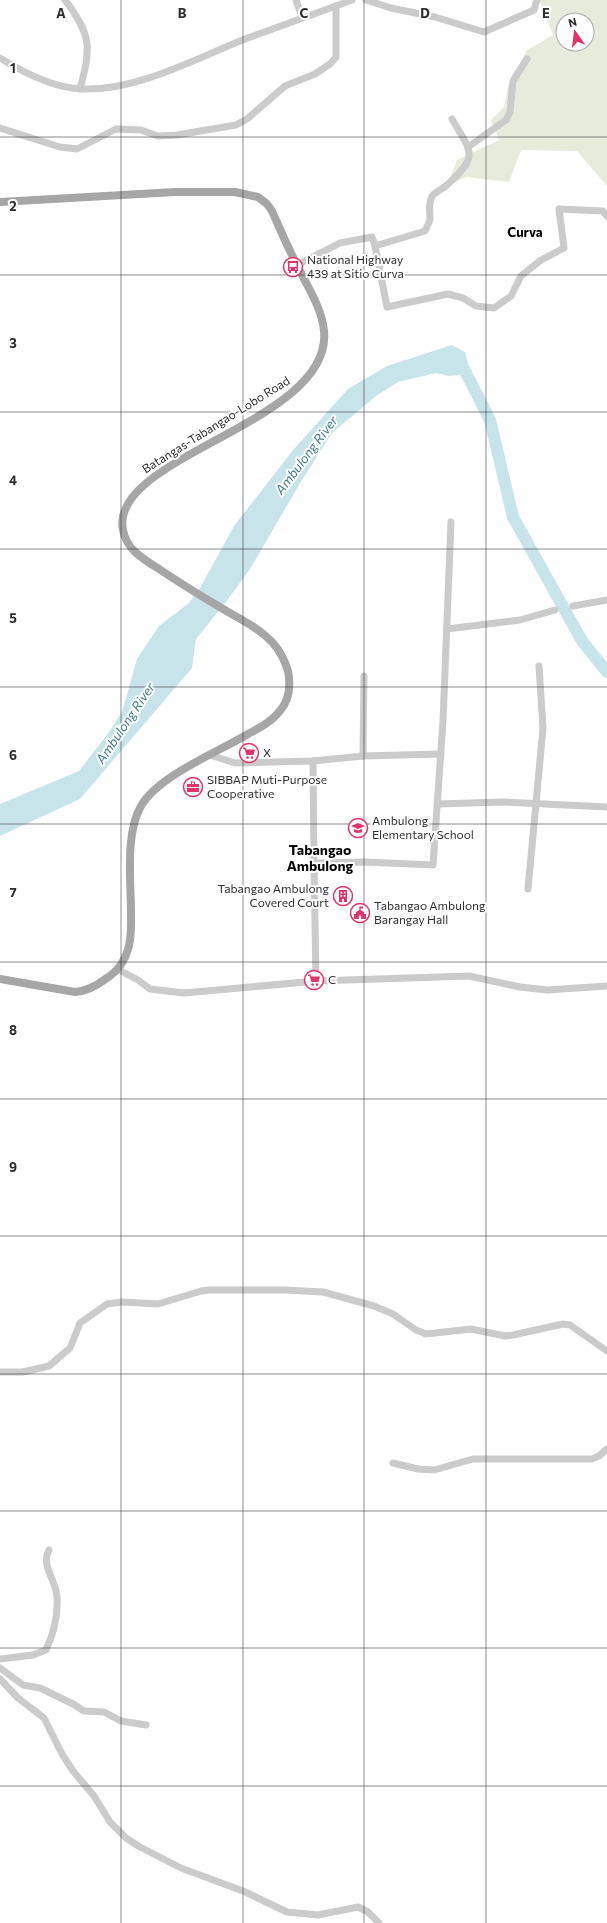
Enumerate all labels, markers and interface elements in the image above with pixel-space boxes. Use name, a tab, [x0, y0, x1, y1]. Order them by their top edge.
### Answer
text: A	[56, 5, 66, 21]
text: B	[178, 5, 187, 21]
text: C	[300, 5, 309, 21]
text: D	[420, 5, 430, 21]
text: E	[542, 5, 550, 21]
north arrow	[555, 12, 595, 52]
text: N	[567, 15, 578, 29]
text: 1	[10, 60, 16, 76]
text: 2	[9, 198, 17, 214]
district label: Curva	[507, 224, 543, 240]
place label: National Highway 439 at Sitio Curva	[307, 252, 404, 280]
bus stop icon: National Highway 439 at Sitio Curva	[282, 256, 304, 278]
text: 3	[9, 335, 17, 351]
street label: Batangas-Tabangao-Lobo Road	[139, 373, 292, 475]
water label: Ambulong River	[271, 412, 341, 498]
text: 4	[9, 472, 17, 488]
text: 5	[9, 610, 17, 626]
water label: Ambulong River	[92, 679, 158, 767]
supermarket icon: X	[238, 742, 260, 764]
place label: X	[263, 745, 271, 759]
text: 6	[9, 747, 17, 763]
place label: SIBBAP Muti-Purpose Cooperative	[207, 772, 327, 800]
office icon: SIBBAP Muti-Purpose Cooperative	[182, 776, 204, 798]
place label: Ambulong Elementary School	[372, 813, 474, 841]
school or university icon: Ambulong Elementary School	[347, 817, 369, 839]
district label: Tabangao Ambulong	[287, 841, 354, 874]
place label: Tabangao Ambulong Covered Court	[218, 881, 329, 909]
text: 7	[9, 884, 17, 900]
building icon: Tabangao Ambulong Covered Court	[332, 885, 354, 907]
place label: Tabangao Ambulong Barangay Hall	[374, 898, 486, 926]
public building icon: Tabangao Ambulong Barangay Hall	[349, 902, 371, 924]
supermarket icon: C	[303, 969, 325, 991]
place label: C	[328, 972, 336, 986]
text: 8	[9, 1022, 17, 1038]
text: 9	[9, 1159, 17, 1175]

